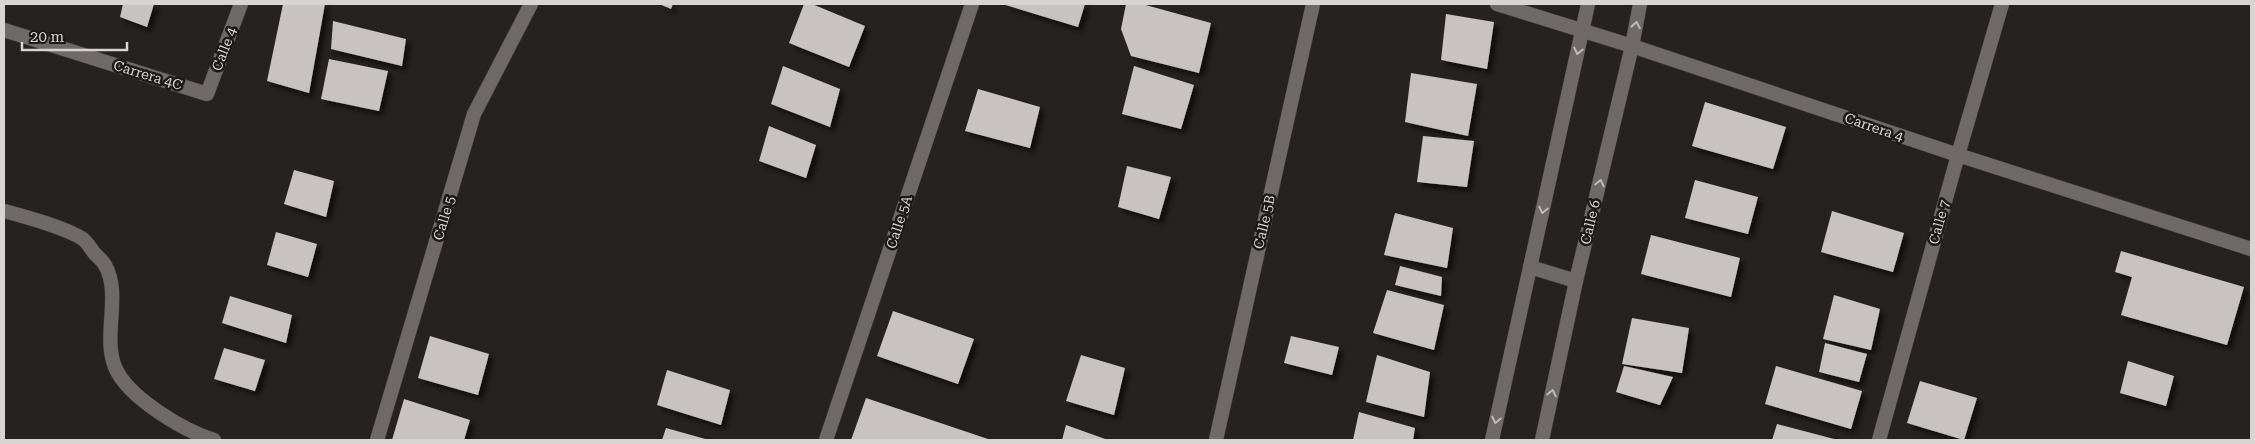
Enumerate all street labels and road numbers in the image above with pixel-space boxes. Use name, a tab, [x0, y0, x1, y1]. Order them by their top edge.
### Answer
street label: Calle 4	[208, 25, 240, 73]
street label: Carrera 4C	[112, 57, 184, 93]
street label: Carrera 4	[1842, 109, 1906, 145]
street label: Calle 5A	[883, 193, 915, 251]
street label: Calle 5	[430, 194, 458, 242]
street label: Calle 5B	[1250, 194, 1278, 250]
street label: Calle 6	[1577, 198, 1603, 246]
street label: Calle 7	[1925, 198, 1953, 246]

